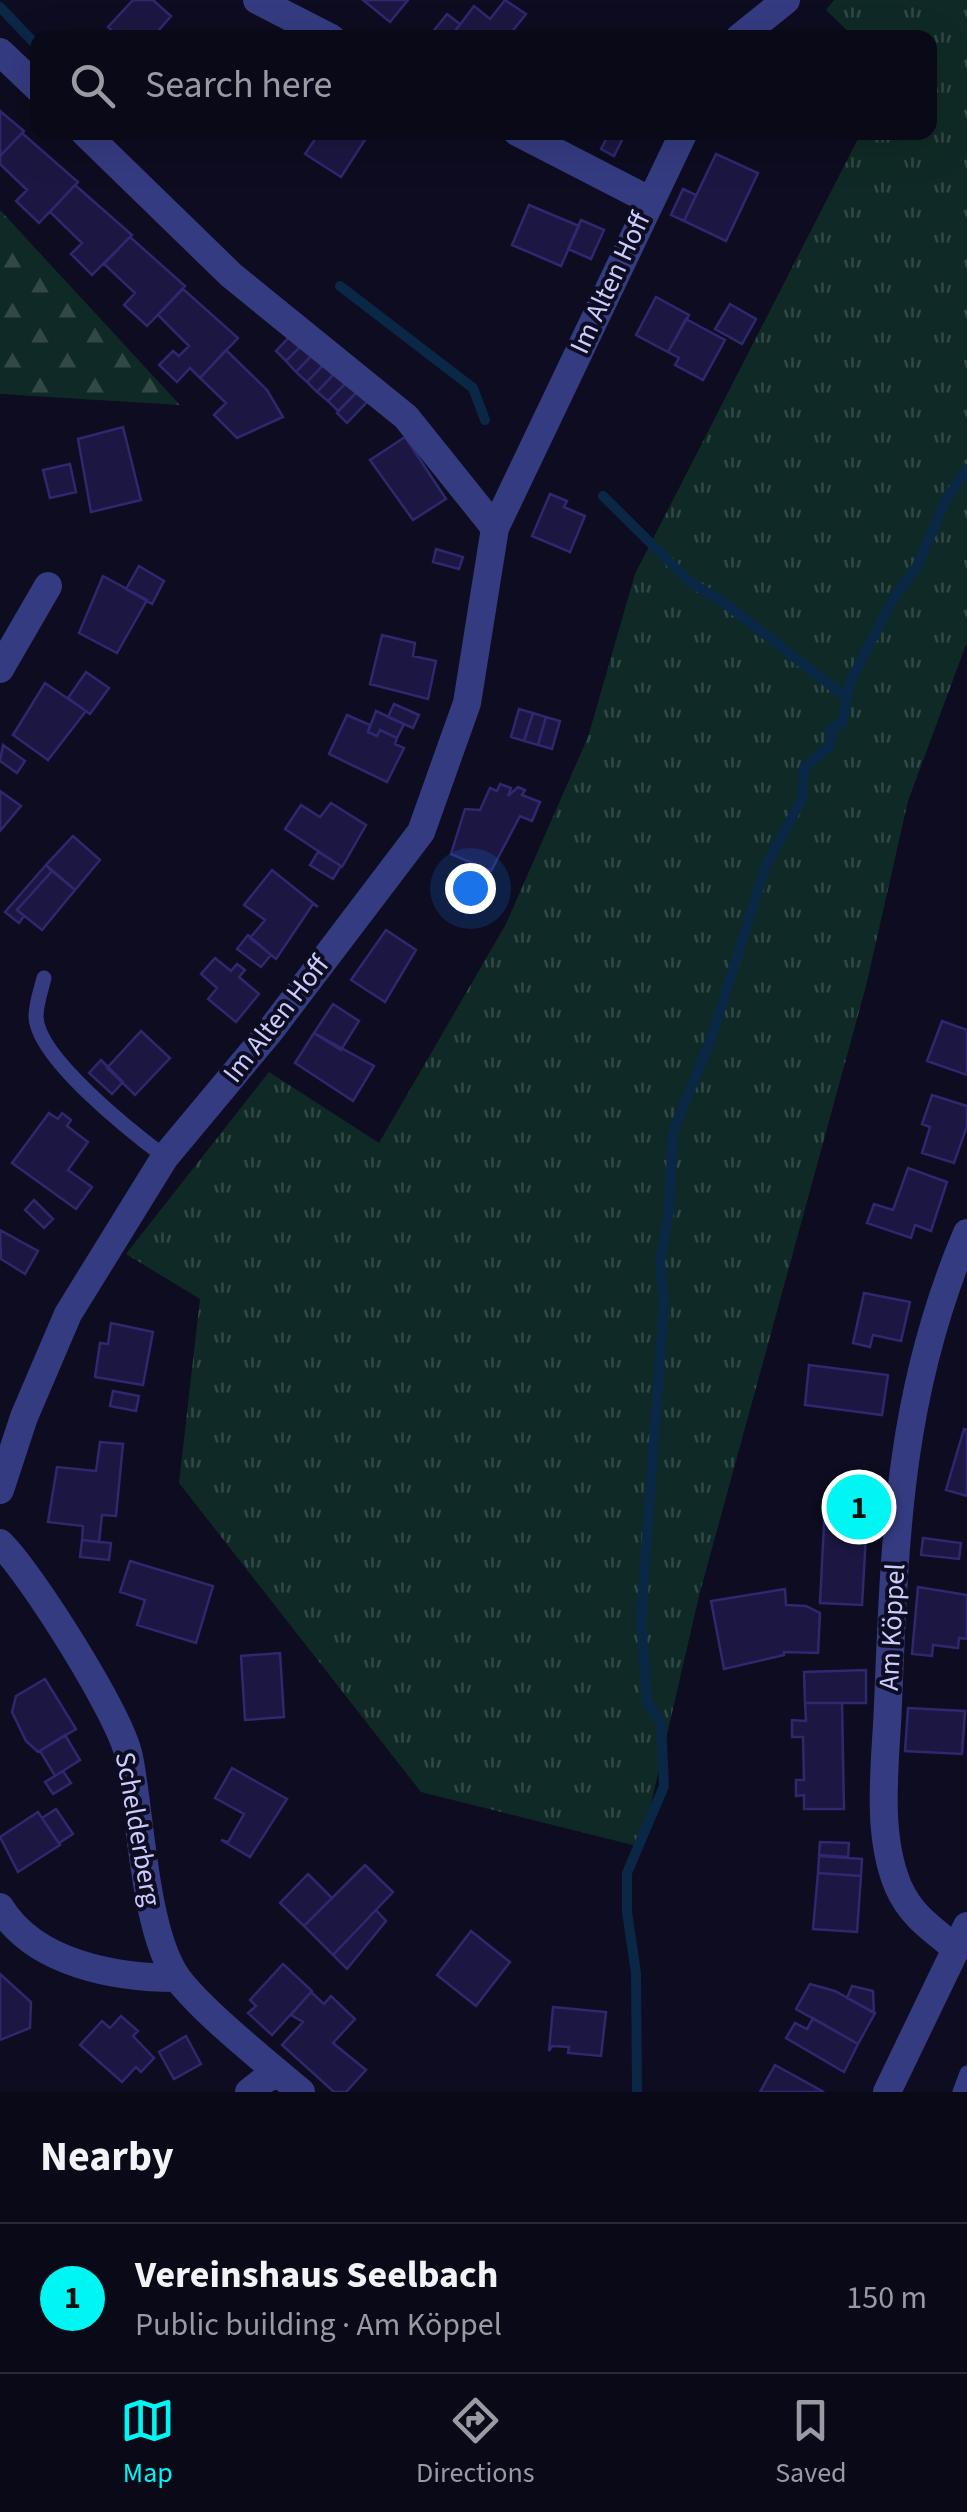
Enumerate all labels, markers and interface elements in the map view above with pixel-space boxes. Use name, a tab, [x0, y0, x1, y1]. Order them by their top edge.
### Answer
search box	[30, 30, 937, 140]
icon: search	[65, 58, 120, 113]
text: Search here	[145, 58, 332, 112]
street label: Im Alten Hoff	[560, 205, 661, 360]
your location	[445, 863, 496, 914]
street label: Im Alten Hoff	[213, 946, 339, 1091]
pin: 1	[826, 1470, 892, 1544]
street label: Am Köppel	[869, 1562, 915, 1692]
street label: Schelderberg	[105, 1749, 171, 1909]
text: Nearby	[40, 2127, 174, 2187]
text: Vereinshaus Seelbach	[135, 2248, 499, 2302]
text: 1	[64, 2275, 81, 2321]
text: 150 m	[846, 2275, 927, 2321]
text: Public building · Am Köppel	[135, 2302, 502, 2348]
tab: Map	[120, 2393, 175, 2493]
tab: Directions	[416, 2393, 535, 2493]
tab: Saved	[775, 2393, 847, 2493]

